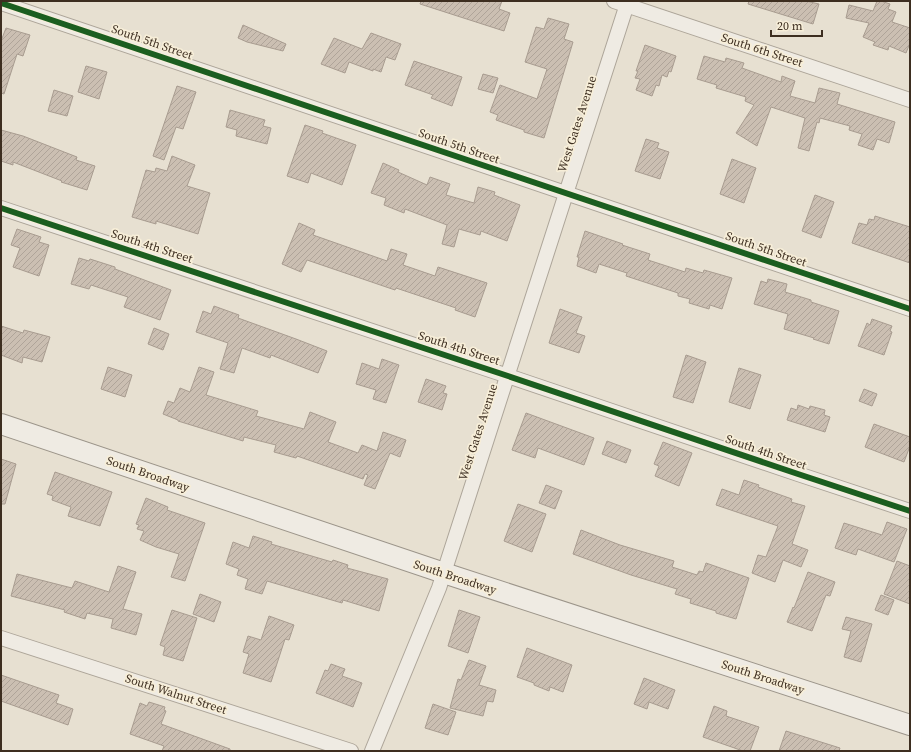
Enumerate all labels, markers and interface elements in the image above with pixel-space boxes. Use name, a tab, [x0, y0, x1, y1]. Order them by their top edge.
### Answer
scale bar	[771, 12, 822, 38]
text: 20 m	[777, 18, 803, 34]
street label: South 5th Street	[109, 21, 195, 63]
street label: South 6th Street	[719, 29, 805, 71]
street label: West Gates Avenue	[554, 74, 600, 174]
street label: South 5th Street	[416, 125, 502, 167]
street label: South 4th Street	[109, 225, 195, 267]
street label: South 5th Street	[723, 228, 809, 270]
street label: South 4th Street	[416, 327, 502, 369]
street label: West Gates Avenue	[455, 382, 501, 482]
street label: South 4th Street	[723, 431, 809, 473]
street label: South Broadway	[104, 452, 192, 496]
street label: South Broadway	[411, 556, 499, 598]
street label: South Broadway	[719, 656, 807, 698]
street label: South Walnut Street	[123, 670, 229, 718]

